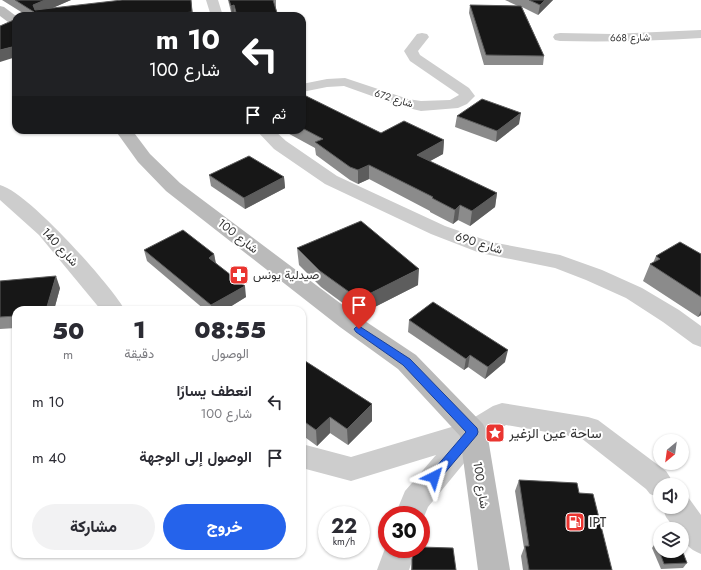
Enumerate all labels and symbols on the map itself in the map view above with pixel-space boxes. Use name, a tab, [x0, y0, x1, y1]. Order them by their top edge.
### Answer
street label: شارع 668	[610, 30, 650, 45]
street label: شارع 672	[373, 85, 415, 112]
street label: شارع 100	[214, 214, 262, 258]
street label: شارع 140	[37, 224, 83, 270]
street label: شارع 690	[453, 227, 505, 259]
pharmacy icon: صيدلية يونس	[228, 264, 250, 286]
place label: صيدلية يونس	[253, 266, 319, 284]
pin	[342, 288, 376, 329]
place icon: ساحة عين الزغير	[484, 422, 506, 444]
place label: ساحة عين الزغير	[508, 423, 602, 443]
north arrow	[653, 434, 689, 470]
position arrow	[413, 456, 455, 498]
street label: شارع 100	[468, 460, 494, 510]
speed limit sign: 30	[378, 506, 430, 558]
fuel station icon: IPT	[564, 511, 586, 533]
place label: IPT	[589, 512, 607, 532]

